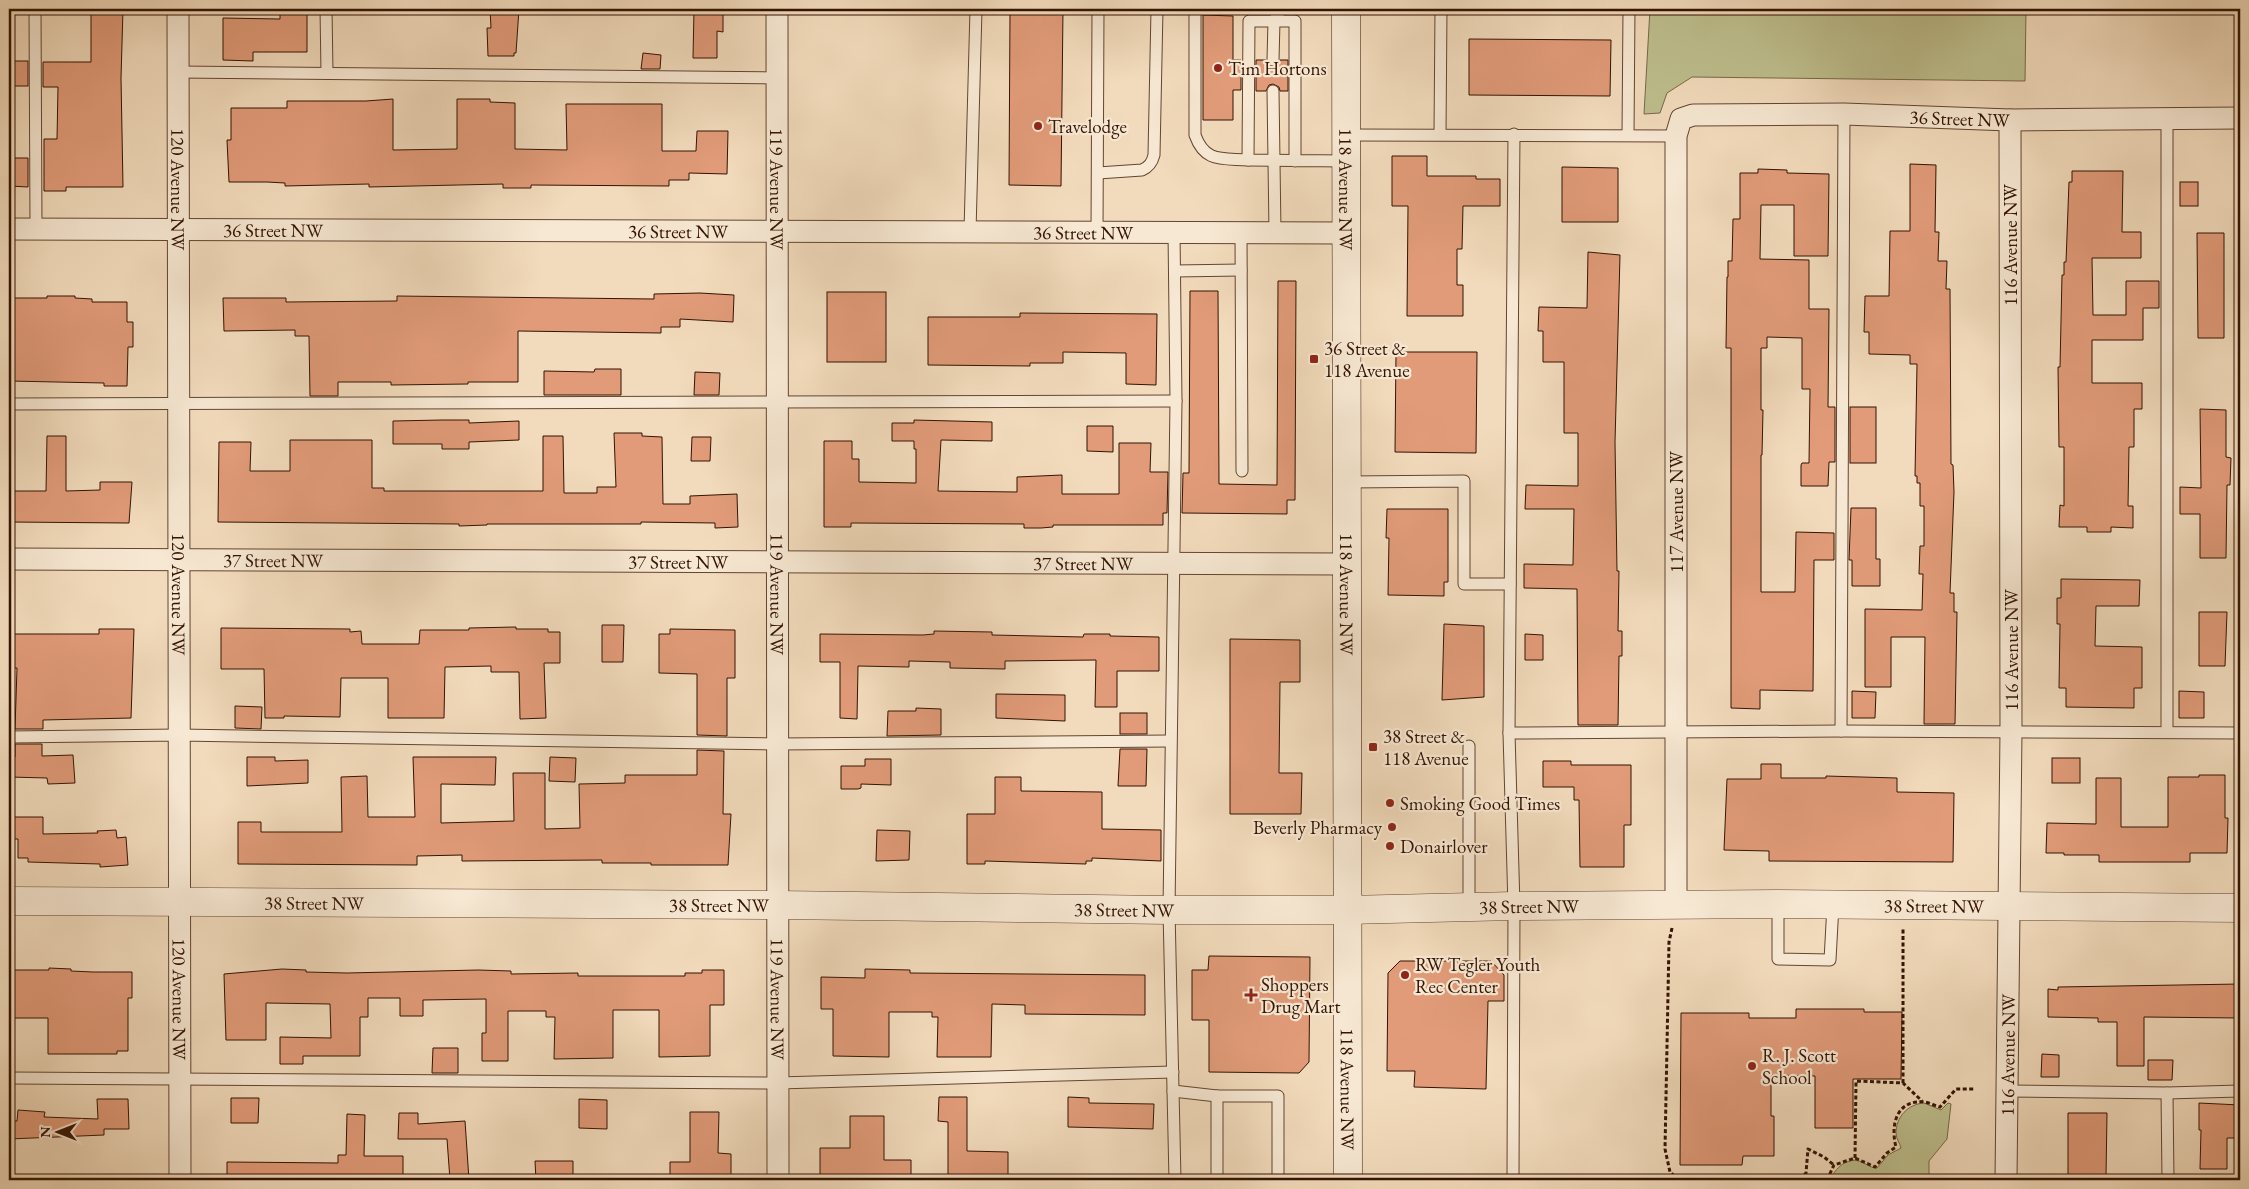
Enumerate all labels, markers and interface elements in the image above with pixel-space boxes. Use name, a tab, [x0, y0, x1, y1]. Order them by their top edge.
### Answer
place label: Tim Hortons	[1228, 56, 1327, 81]
marker: Tim Hortons	[1212, 62, 1224, 74]
street label: 36 Street NW	[1909, 104, 2011, 132]
place label: Travelodge	[1048, 114, 1127, 139]
marker: Travelodge	[1032, 120, 1044, 132]
street label: 120 Avenue NW	[166, 128, 191, 251]
street label: 119 Avenue NW	[765, 128, 790, 251]
street label: 118 Avenue NW	[1334, 128, 1359, 251]
street label: 116 Avenue NW	[1998, 183, 2023, 306]
street label: 36 Street NW	[223, 217, 324, 242]
street label: 36 Street NW	[628, 218, 729, 244]
street label: 36 Street NW	[1033, 220, 1134, 245]
place label: 36 Street & 118 Avenue	[1324, 336, 1410, 383]
marker: 36 Street & 118 Avenue	[1308, 353, 1320, 365]
street label: 117 Avenue NW	[1664, 450, 1689, 573]
street label: 120 Avenue NW	[166, 533, 192, 656]
street label: 119 Avenue NW	[765, 533, 790, 656]
street label: 118 Avenue NW	[1334, 533, 1360, 656]
street label: 37 Street NW	[223, 547, 324, 573]
street label: 37 Street NW	[628, 549, 729, 574]
street label: 37 Street NW	[1033, 550, 1134, 576]
street label: 116 Avenue NW	[1999, 588, 2024, 711]
place label: 38 Street & 118 Avenue	[1383, 724, 1469, 771]
marker: 38 Street & 118 Avenue	[1367, 741, 1379, 753]
place label: Smoking Good Times	[1400, 791, 1560, 816]
marker: Smoking Good Times	[1384, 797, 1396, 809]
place label: Beverly Pharmacy	[1253, 815, 1383, 840]
marker: Beverly Pharmacy	[1386, 821, 1398, 833]
place label: Donairlover	[1400, 834, 1488, 859]
marker: Donairlover	[1384, 840, 1396, 852]
street label: 38 Street NW	[264, 890, 365, 915]
street label: 38 Street NW	[669, 892, 770, 917]
street label: 38 Street NW	[1884, 892, 1985, 918]
street label: 38 Street NW	[1479, 893, 1580, 919]
street label: 38 Street NW	[1074, 896, 1175, 923]
street label: 120 Avenue NW	[167, 938, 192, 1061]
street label: 119 Avenue NW	[765, 938, 790, 1061]
place label: RW Tegler Youth Rec Center	[1415, 952, 1541, 999]
marker: RW Tegler Youth Rec Center	[1399, 969, 1411, 981]
place label: Shoppers Drug Mart	[1261, 972, 1340, 1019]
marker: Shoppers Drug Mart	[1245, 989, 1257, 1001]
street label: 116 Avenue NW	[1994, 993, 2021, 1116]
street label: 118 Avenue NW	[1335, 1028, 1360, 1151]
place label: R. J. Scott School	[1762, 1043, 1836, 1090]
marker: R. J. Scott School	[1746, 1060, 1758, 1072]
north arrow	[32, 1106, 82, 1156]
text: N	[36, 1126, 54, 1138]

